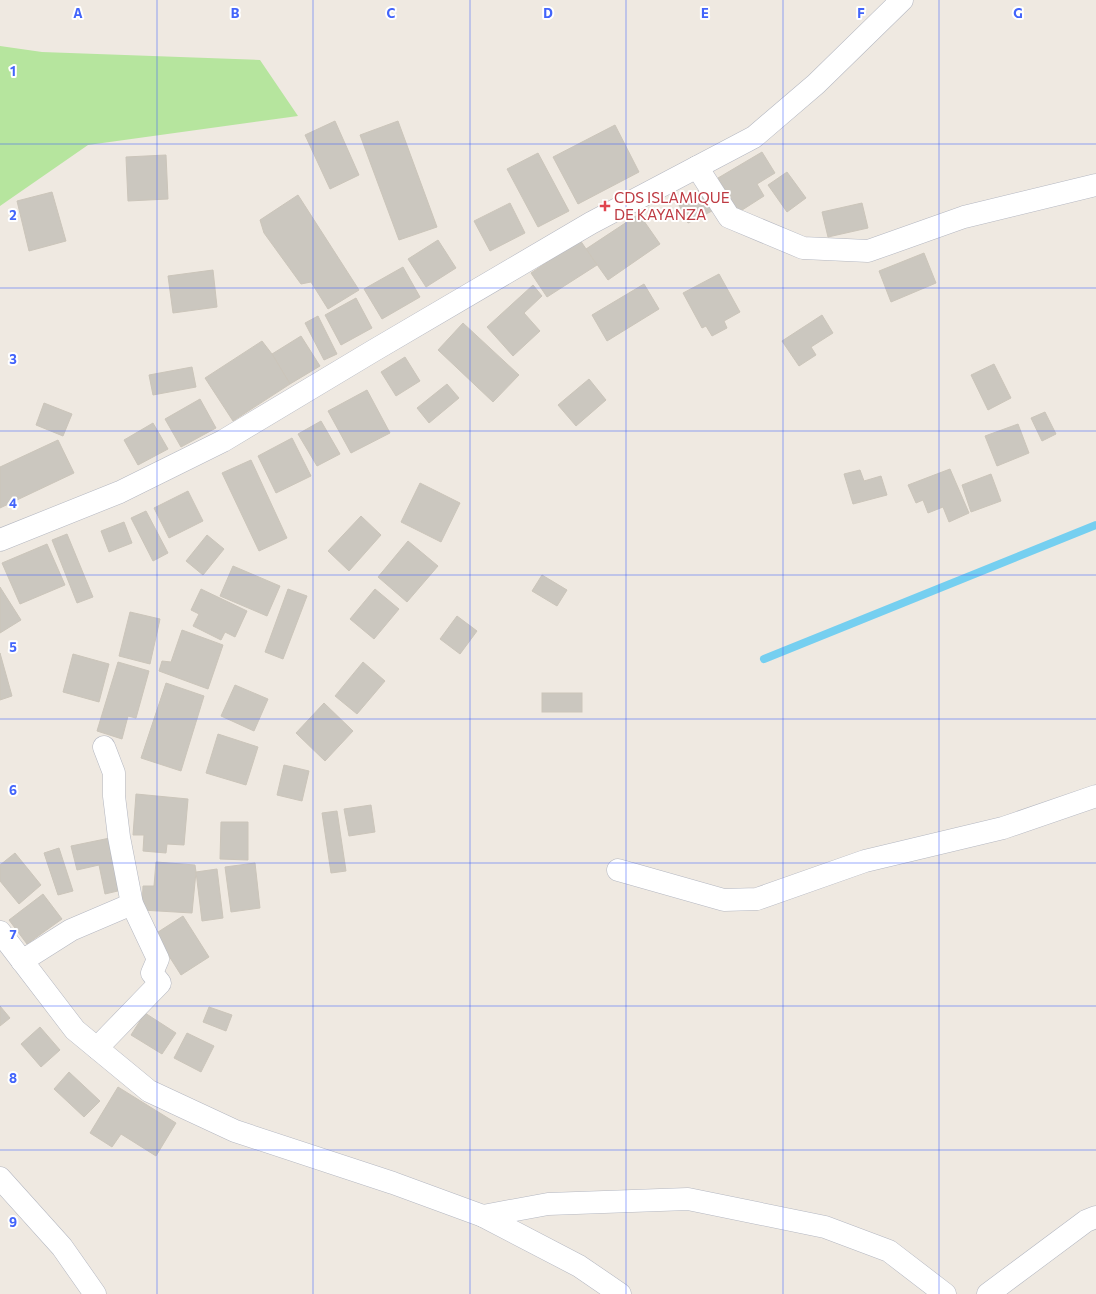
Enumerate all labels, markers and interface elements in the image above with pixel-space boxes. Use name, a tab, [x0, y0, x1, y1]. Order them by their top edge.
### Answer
text: A	[73, 5, 83, 21]
text: B	[231, 5, 240, 21]
text: C	[387, 5, 396, 21]
text: D	[543, 5, 553, 21]
text: E	[701, 5, 709, 21]
text: F	[857, 5, 865, 21]
text: G	[1013, 5, 1023, 21]
text: 1	[10, 63, 16, 79]
place label: CDS ISLAMIQUE DE KAYANZA	[614, 188, 730, 223]
marker: CDS ISLAMIQUE DE KAYANZA	[599, 200, 611, 212]
text: 2	[9, 207, 17, 223]
text: 3	[9, 351, 17, 367]
text: 4	[9, 495, 17, 511]
text: 5	[9, 639, 17, 655]
text: 6	[9, 782, 17, 798]
text: 7	[9, 926, 17, 942]
text: 8	[9, 1070, 17, 1086]
text: 9	[9, 1214, 17, 1230]

